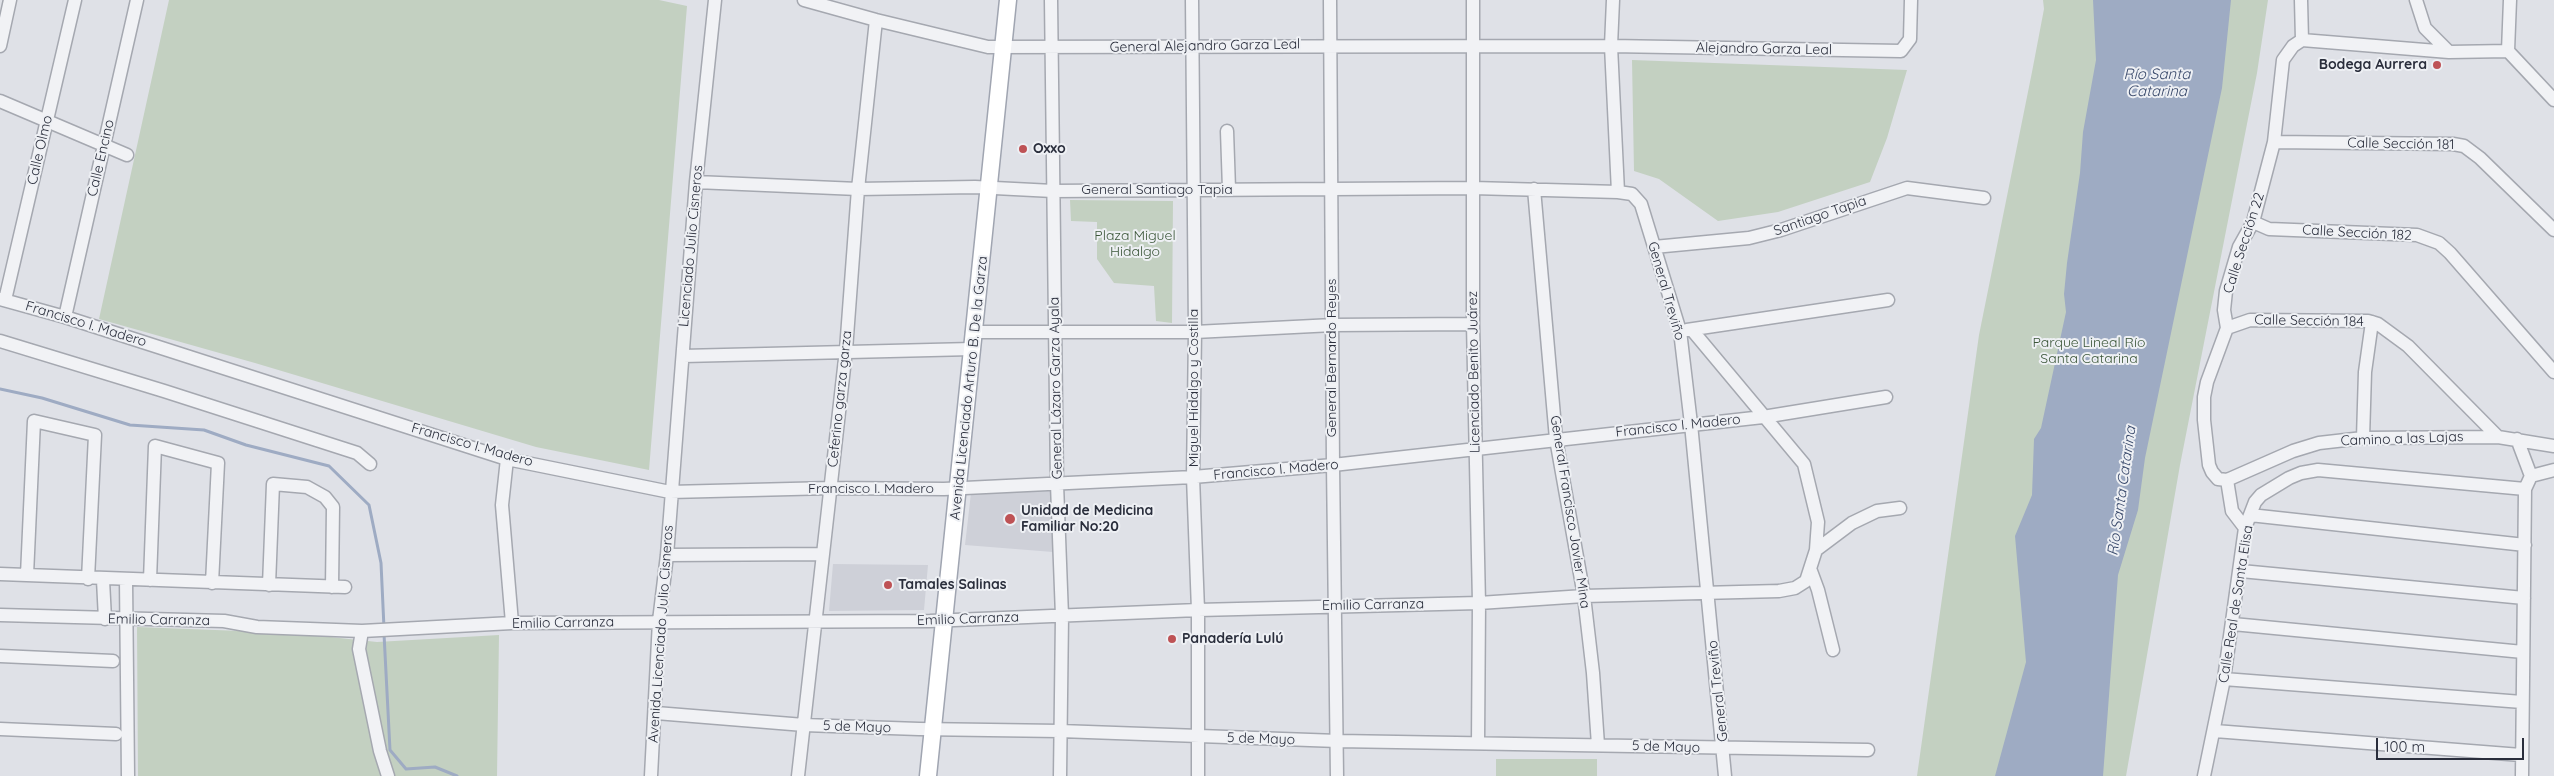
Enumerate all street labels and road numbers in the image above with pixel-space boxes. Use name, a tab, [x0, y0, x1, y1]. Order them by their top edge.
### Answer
street label: General Alejandro Garza Leal	[1110, 36, 1300, 56]
street label: Alejandro Garza Leal	[1696, 39, 1832, 59]
street label: Calle Olmo	[24, 114, 56, 186]
street label: Calle Encino	[84, 118, 118, 198]
street label: Calle Sección 181	[2347, 135, 2455, 153]
street label: Licenciado Julio Cisneros	[676, 164, 706, 328]
street label: General Santiago Tapia	[1081, 182, 1233, 198]
street label: Calle Sección 22	[2220, 191, 2268, 295]
street label: Santiago Tapia	[1771, 192, 1869, 240]
street label: Calle Sección 182	[2302, 222, 2412, 244]
street label: General Treviño	[1644, 240, 1688, 342]
street label: Avenida Licenciado Arturo B. De la Garza	[947, 255, 991, 521]
street label: General Bernardo Reyes	[1324, 279, 1340, 437]
street label: Licenciado Benito Juárez	[1464, 291, 1484, 453]
street label: General Lázaro Garza Ayala	[1046, 297, 1066, 479]
street label: Francisco I. Madero	[23, 298, 149, 350]
street label: Miguel Hidalgo y Costilla	[1186, 309, 1202, 467]
street label: Calle Sección 184	[2254, 312, 2364, 330]
street label: Ceferino garza garza	[824, 330, 856, 468]
street label: Francisco I. Madero	[1615, 411, 1741, 441]
street label: General Francisco Javier Mina	[1546, 414, 1594, 610]
street label: Francisco I. Madero	[409, 420, 535, 470]
street label: Camino a las Lajas	[2340, 428, 2464, 450]
street label: Francisco I. Madero	[1213, 456, 1339, 484]
street label: Francisco I. Madero	[808, 481, 934, 497]
street label: Calle Real de Santa Elisa	[2215, 524, 2257, 684]
street label: Avenida Licenciado Julio Cisneros	[645, 525, 677, 743]
street label: Emilio Carranza	[1322, 596, 1424, 614]
street label: Emilio Carranza	[917, 609, 1019, 629]
street label: Emilio Carranza	[108, 611, 210, 629]
street label: Emilio Carranza	[512, 614, 614, 632]
street label: General Treviño	[1704, 639, 1732, 743]
street label: 5 de Mayo	[823, 717, 891, 737]
street label: 5 de Mayo	[1227, 729, 1295, 749]
street label: 5 de Mayo	[1632, 737, 1700, 757]

